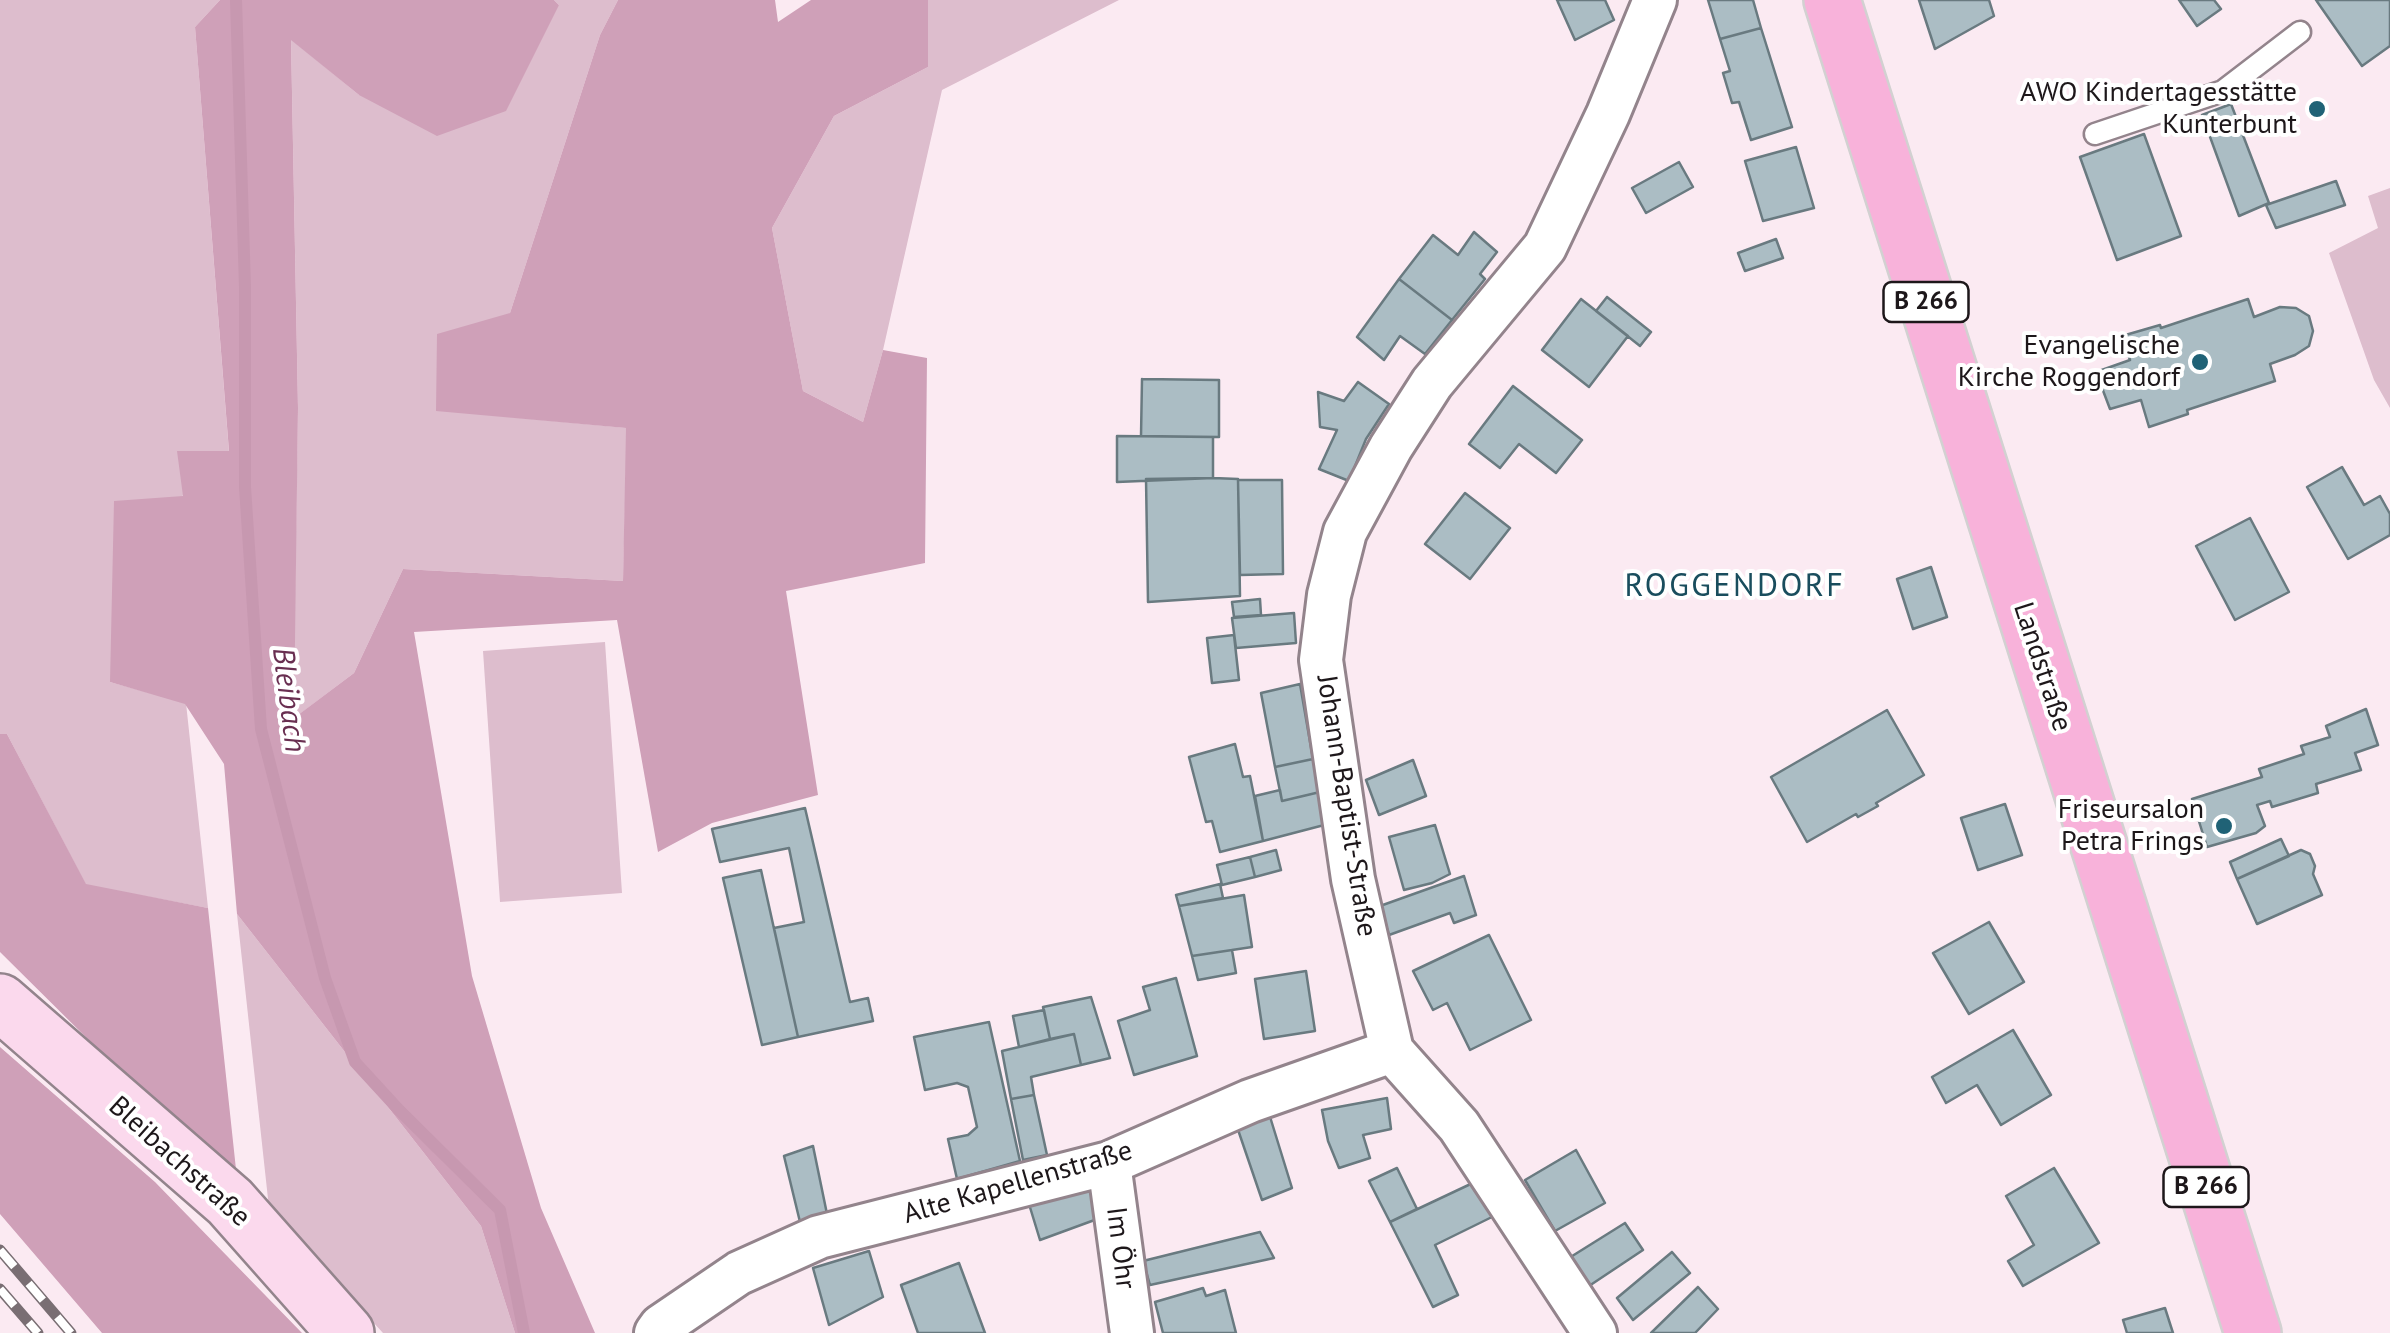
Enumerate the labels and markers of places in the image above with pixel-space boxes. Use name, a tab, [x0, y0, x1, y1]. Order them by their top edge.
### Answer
place label: AWO Kindertagesstätte Kunterbunt	[2020, 76, 2297, 142]
marker: AWO Kindertagesstätte Kunterbunt	[2306, 98, 2328, 120]
place label: Evangelische Kirche Roggendorf	[1958, 329, 2180, 395]
marker: Evangelische Kirche Roggendorf	[2189, 351, 2211, 373]
place label: Friseursalon Petra Frings	[2058, 793, 2204, 859]
marker: Friseursalon Petra Frings	[2213, 815, 2235, 837]

